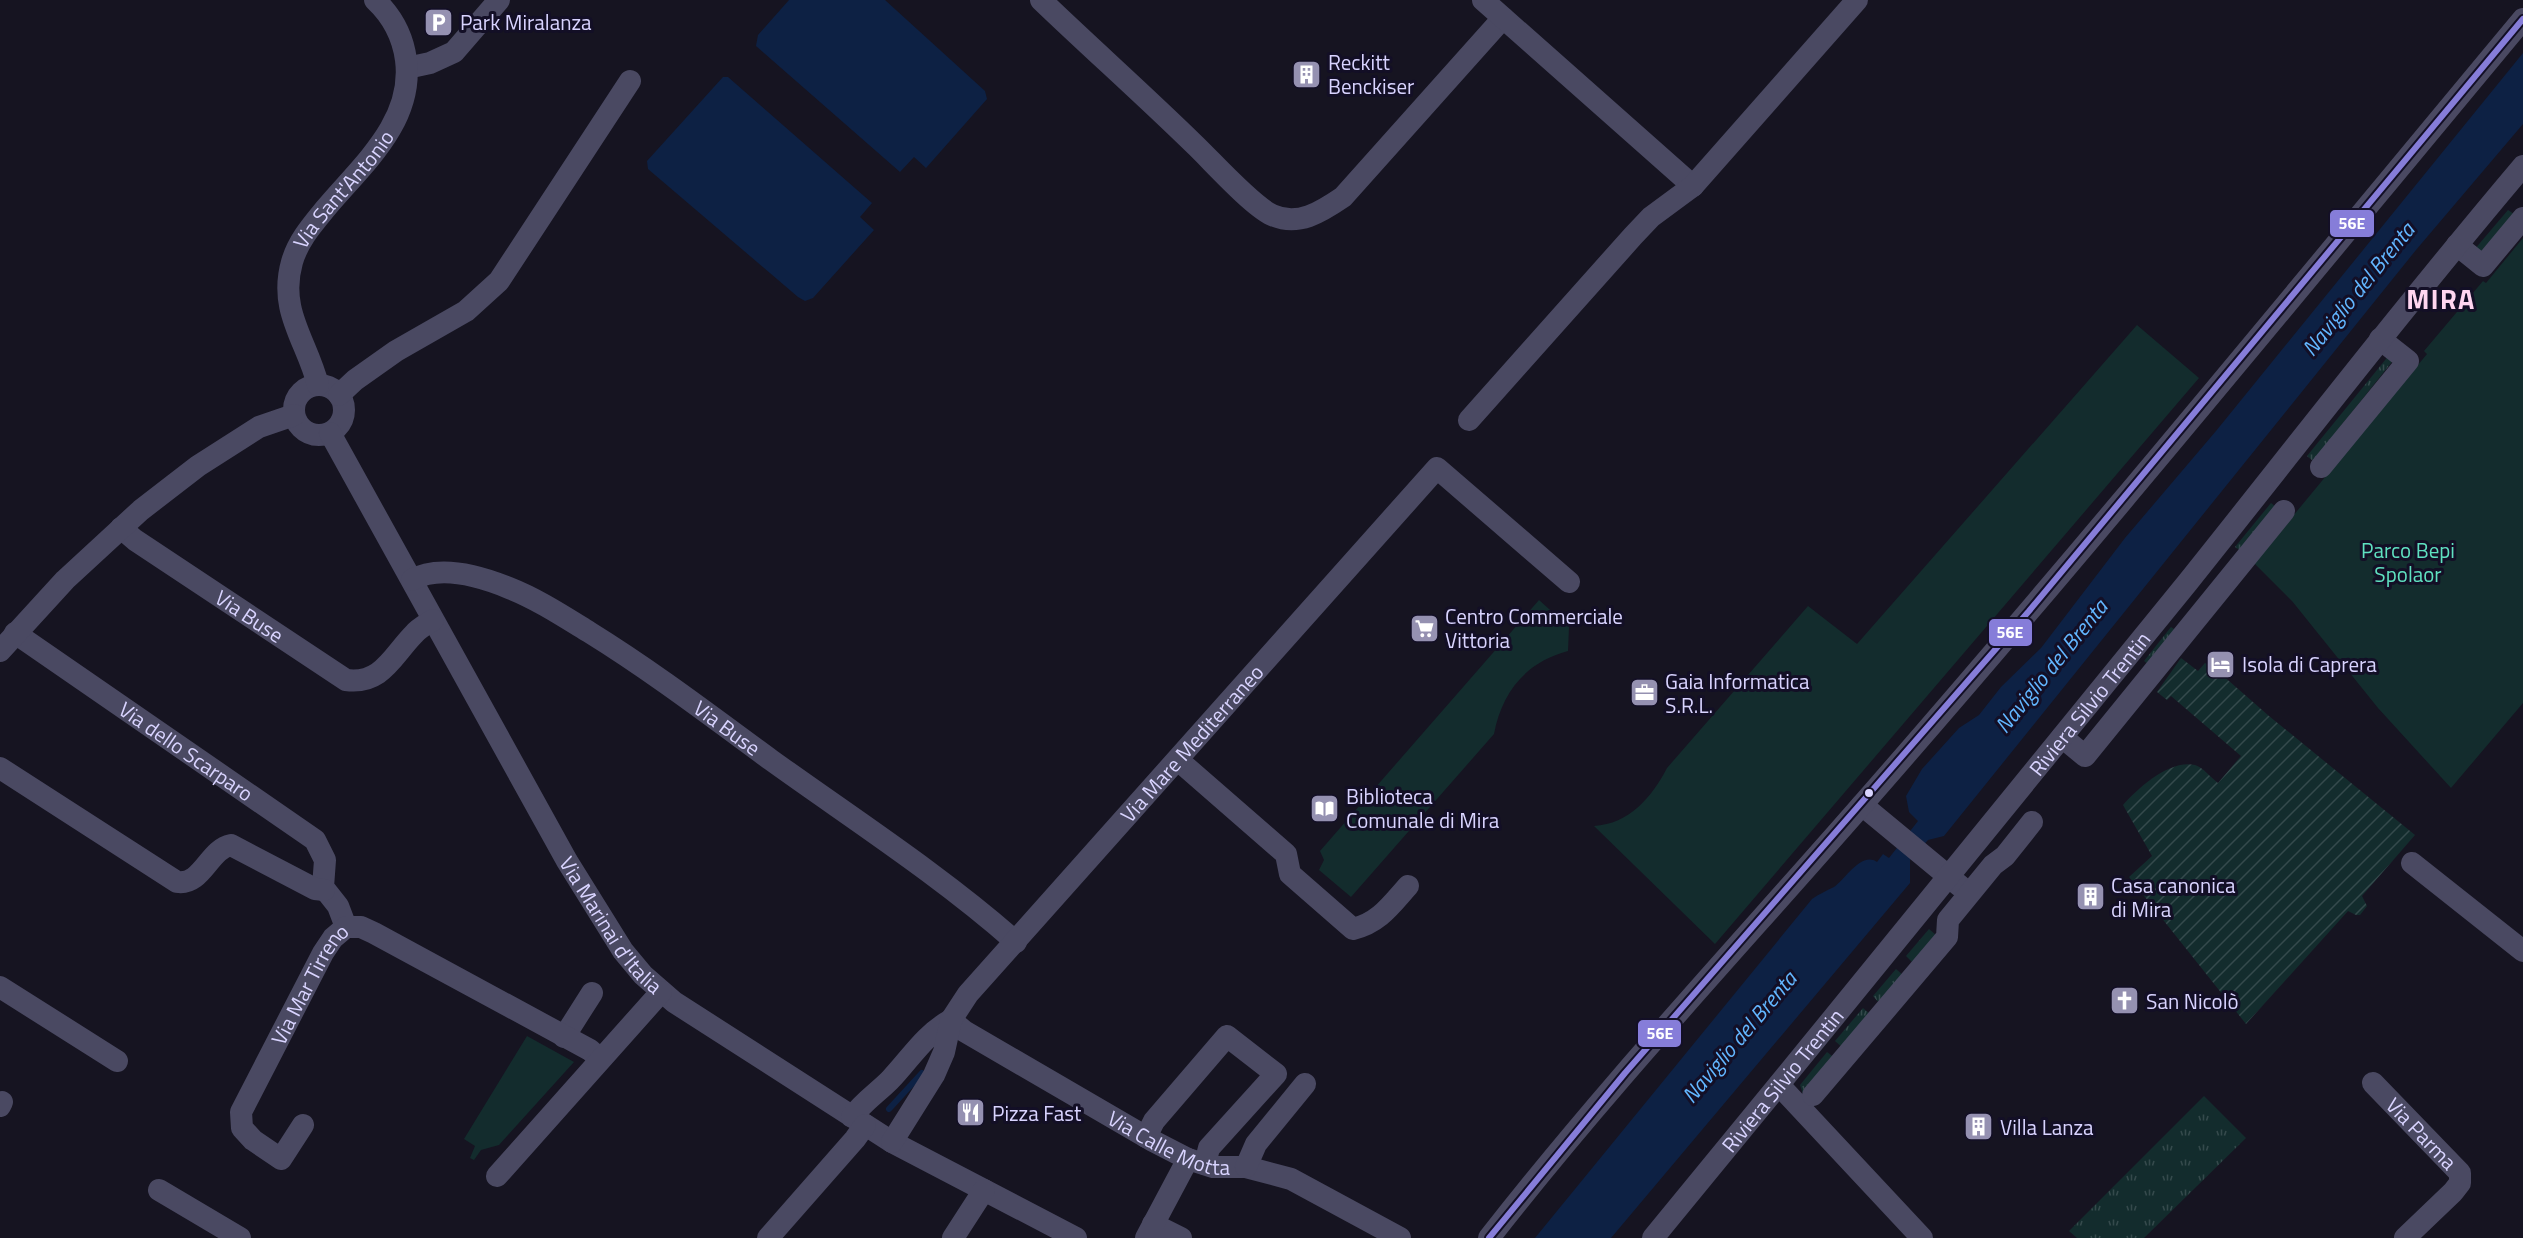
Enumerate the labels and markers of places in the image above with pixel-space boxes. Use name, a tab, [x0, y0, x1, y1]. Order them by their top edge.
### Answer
parking icon: Park Miralanza	[423, 6, 455, 38]
place label: Park Miralanza	[460, 6, 592, 38]
place label: Reckitt Benckiser	[1328, 46, 1414, 102]
building icon: Reckitt Benckiser	[1291, 58, 1323, 90]
place label: Centro Commerciale Vittoria	[1445, 600, 1623, 656]
supermarket icon: Centro Commerciale Vittoria	[1408, 612, 1440, 644]
hotel icon: Isola di Caprera	[2205, 648, 2237, 680]
place label: Isola di Caprera	[2242, 648, 2377, 680]
place label: Gaia Informatica S.R.L.	[1665, 665, 1810, 721]
office icon: Gaia Informatica S.R.L.	[1628, 677, 1660, 709]
place label: Biblioteca Comunale di Mira	[1346, 780, 1500, 836]
unlabelled marker	[1863, 787, 1875, 799]
library icon: Biblioteca Comunale di Mira	[1309, 792, 1341, 824]
place label: Casa canonica di Mira	[2111, 869, 2236, 925]
building icon: Casa canonica di Mira	[2074, 881, 2106, 913]
church icon: San Nicolò	[2109, 985, 2141, 1017]
place label: San Nicolò	[2146, 985, 2239, 1017]
restaurant icon: Pizza Fast	[955, 1097, 987, 1129]
place label: Pizza Fast	[992, 1097, 1082, 1129]
building icon: Villa Lanza	[1963, 1111, 1995, 1143]
place label: Villa Lanza	[2000, 1111, 2094, 1143]

